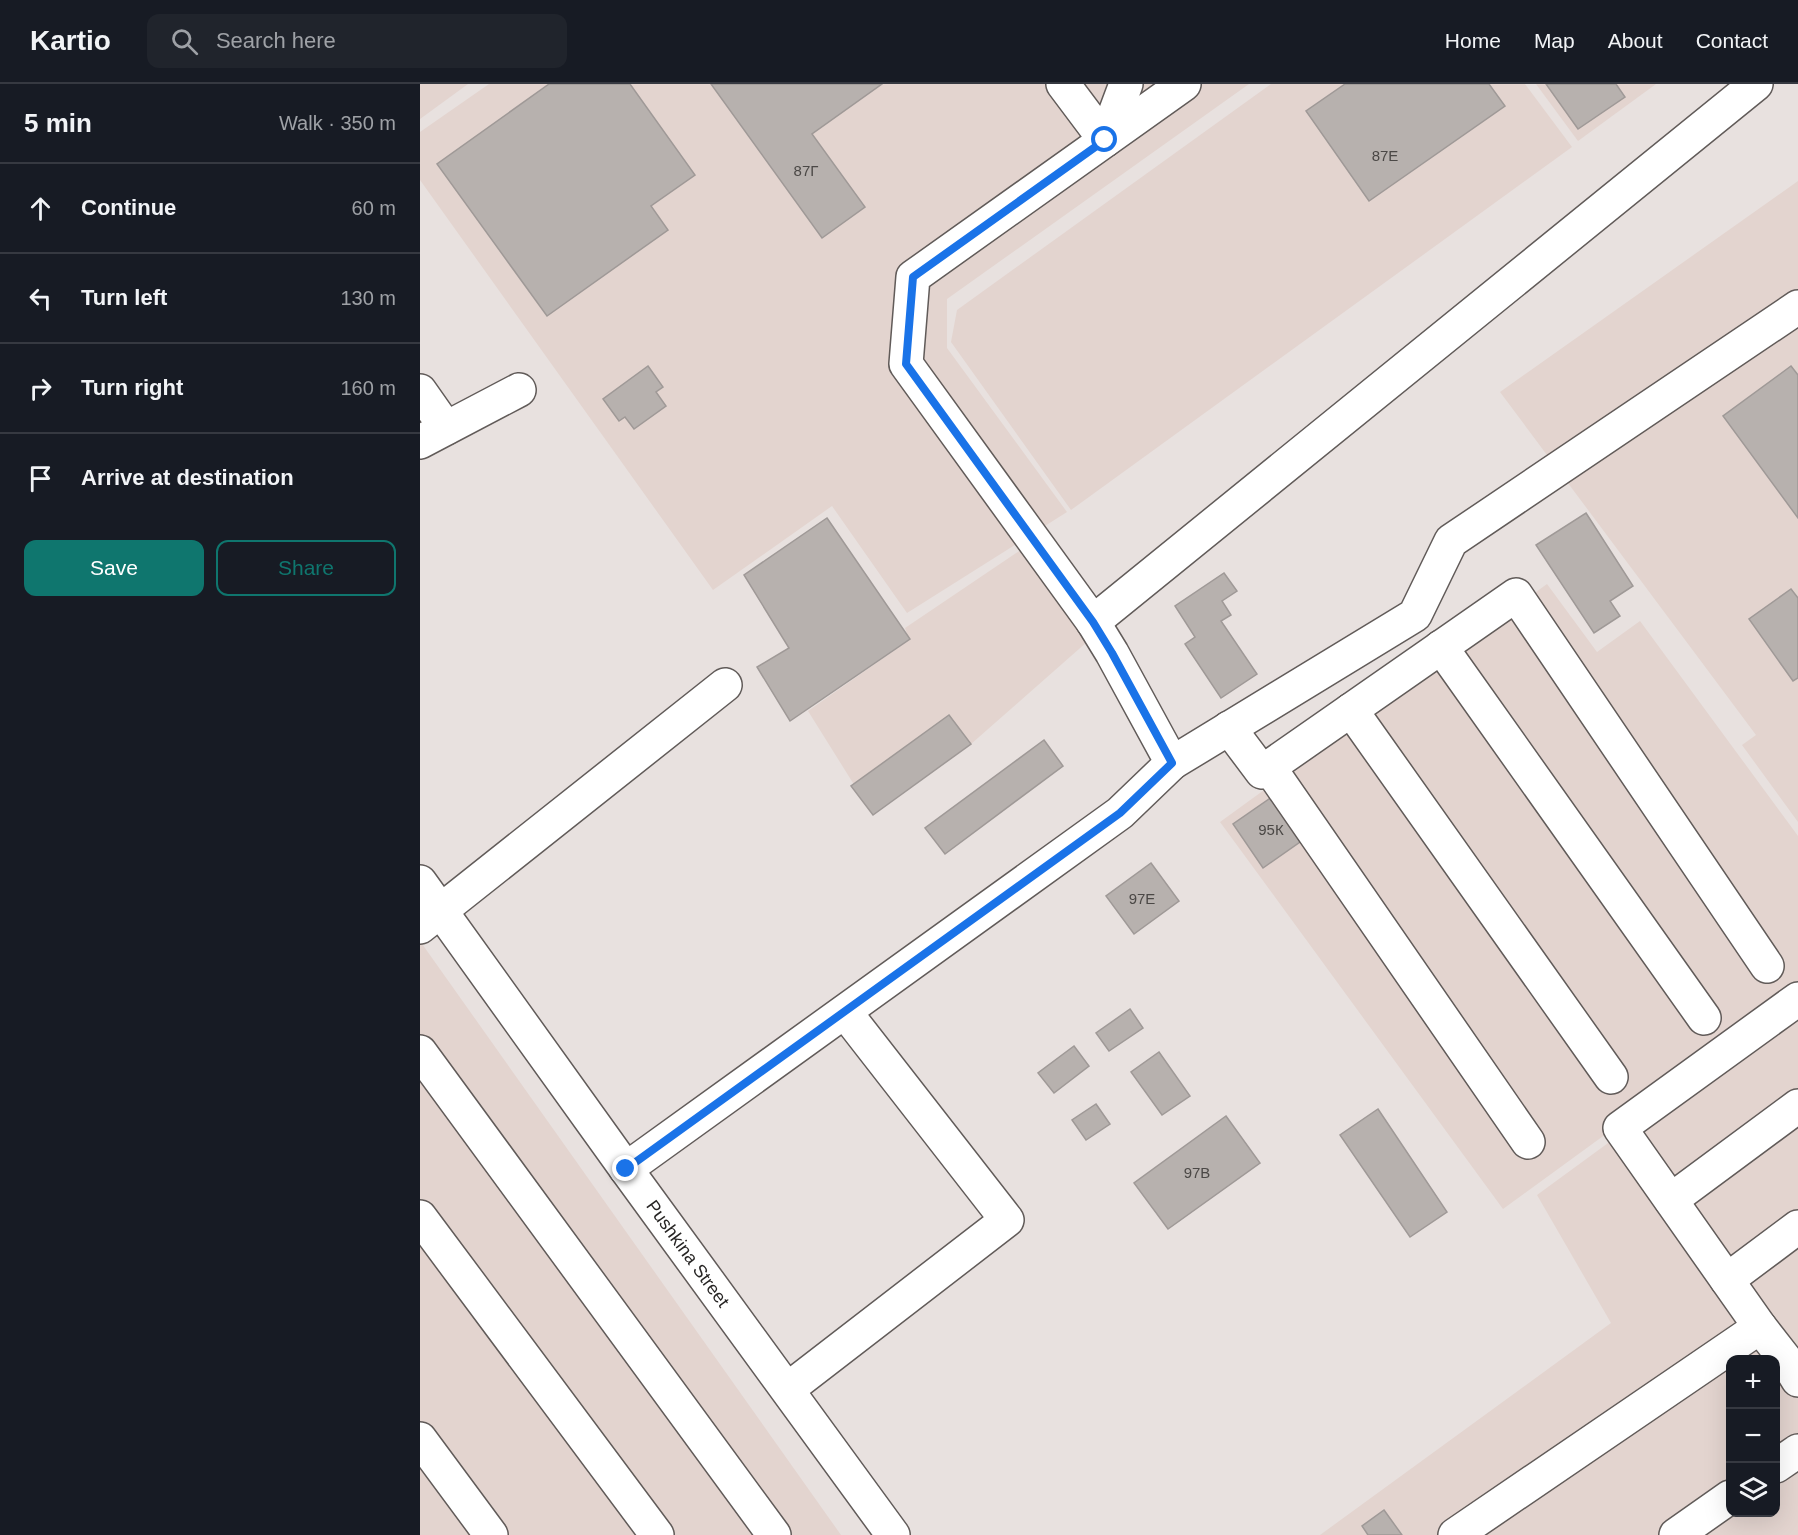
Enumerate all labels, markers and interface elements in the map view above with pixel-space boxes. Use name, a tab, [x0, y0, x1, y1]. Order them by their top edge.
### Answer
search box	[147, 14, 567, 68]
text: Kartio	[30, 25, 111, 56]
icon: search	[168, 25, 201, 58]
text: Search here	[216, 28, 336, 53]
text: Home	[1445, 29, 1501, 52]
text: Map	[1534, 29, 1575, 52]
text: About	[1608, 29, 1663, 52]
text: Contact	[1696, 29, 1768, 52]
text: 5 min	[24, 108, 92, 138]
text: Walk · 350 m	[279, 112, 396, 134]
route start	[1091, 126, 1117, 152]
house number: 87Е	[1372, 147, 1398, 164]
house number: 87Г	[794, 162, 818, 179]
icon: ahead	[24, 192, 57, 225]
text: Continue	[81, 195, 176, 220]
text: 60 m	[352, 197, 396, 219]
icon: left	[24, 282, 57, 315]
text: Turn left	[81, 285, 167, 310]
text: 130 m	[340, 287, 396, 309]
icon: right	[24, 372, 57, 405]
text: Turn right	[81, 375, 183, 400]
text: 160 m	[340, 377, 396, 399]
icon: arrive	[24, 462, 57, 495]
text: Arrive at destination	[81, 465, 294, 490]
button: Save	[24, 540, 204, 596]
button: Share	[216, 540, 396, 596]
house number: 95К	[1258, 821, 1284, 838]
house number: 97Е	[1129, 890, 1155, 907]
route end	[612, 1155, 638, 1181]
house number: 97В	[1184, 1164, 1210, 1181]
street label: Pushkina Street	[642, 1196, 733, 1311]
map controls	[1726, 1355, 1780, 1517]
button: +	[1726, 1355, 1780, 1409]
button: −	[1726, 1409, 1780, 1463]
button: layers	[1726, 1463, 1780, 1517]

